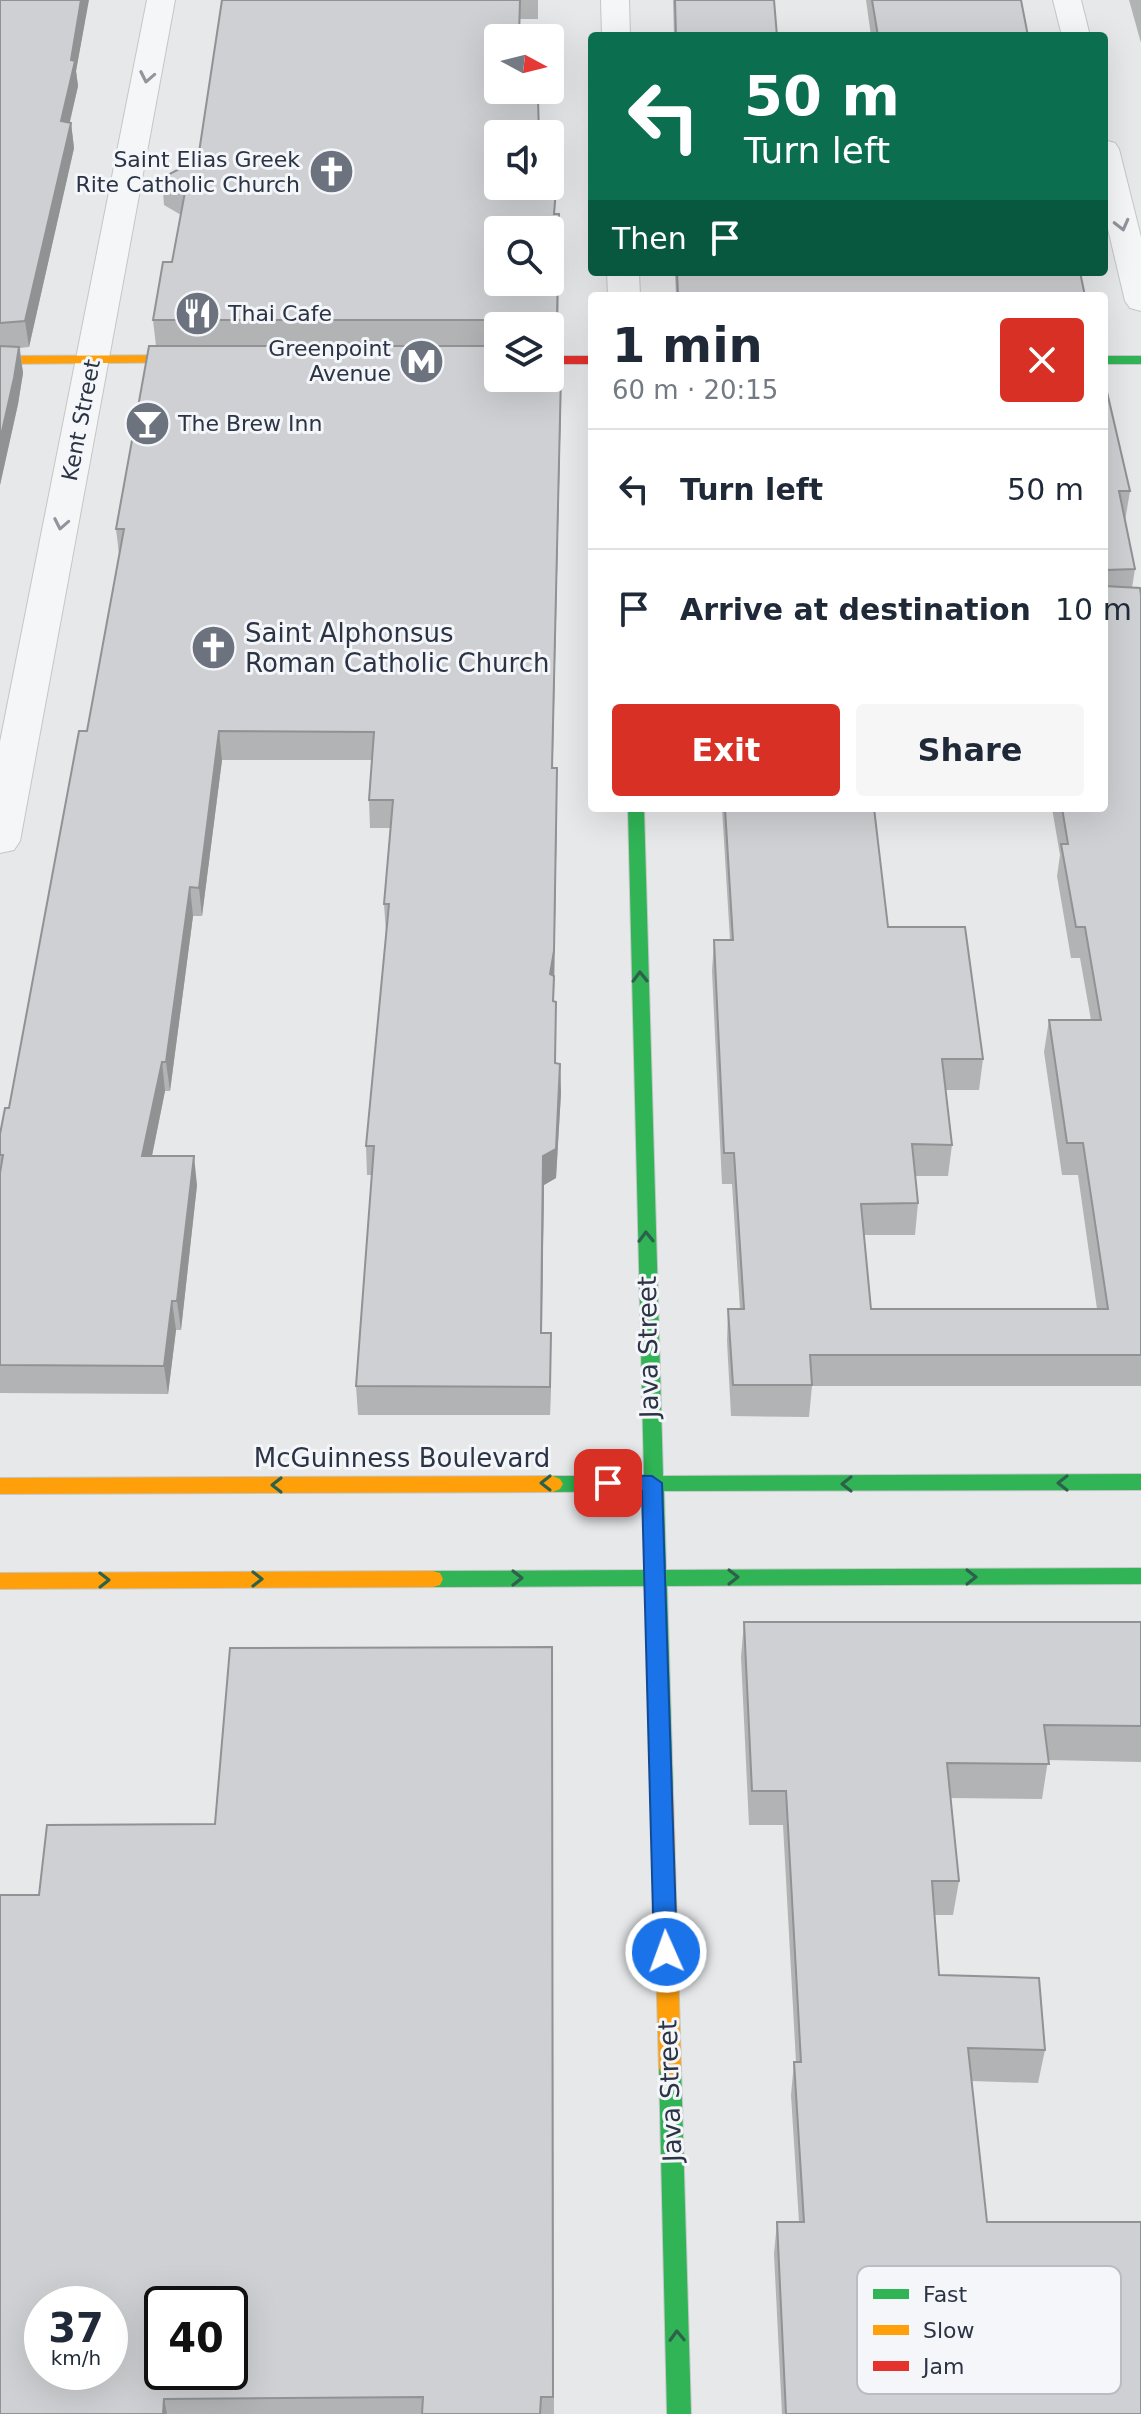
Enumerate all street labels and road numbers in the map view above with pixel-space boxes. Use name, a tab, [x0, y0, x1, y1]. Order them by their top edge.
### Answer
street label: Kent Street	[57, 357, 105, 483]
street label: Java Street	[632, 1276, 664, 1420]
street label: McGuinness Boulevard	[254, 1443, 550, 1473]
street label: Java Street	[653, 2019, 688, 2165]

